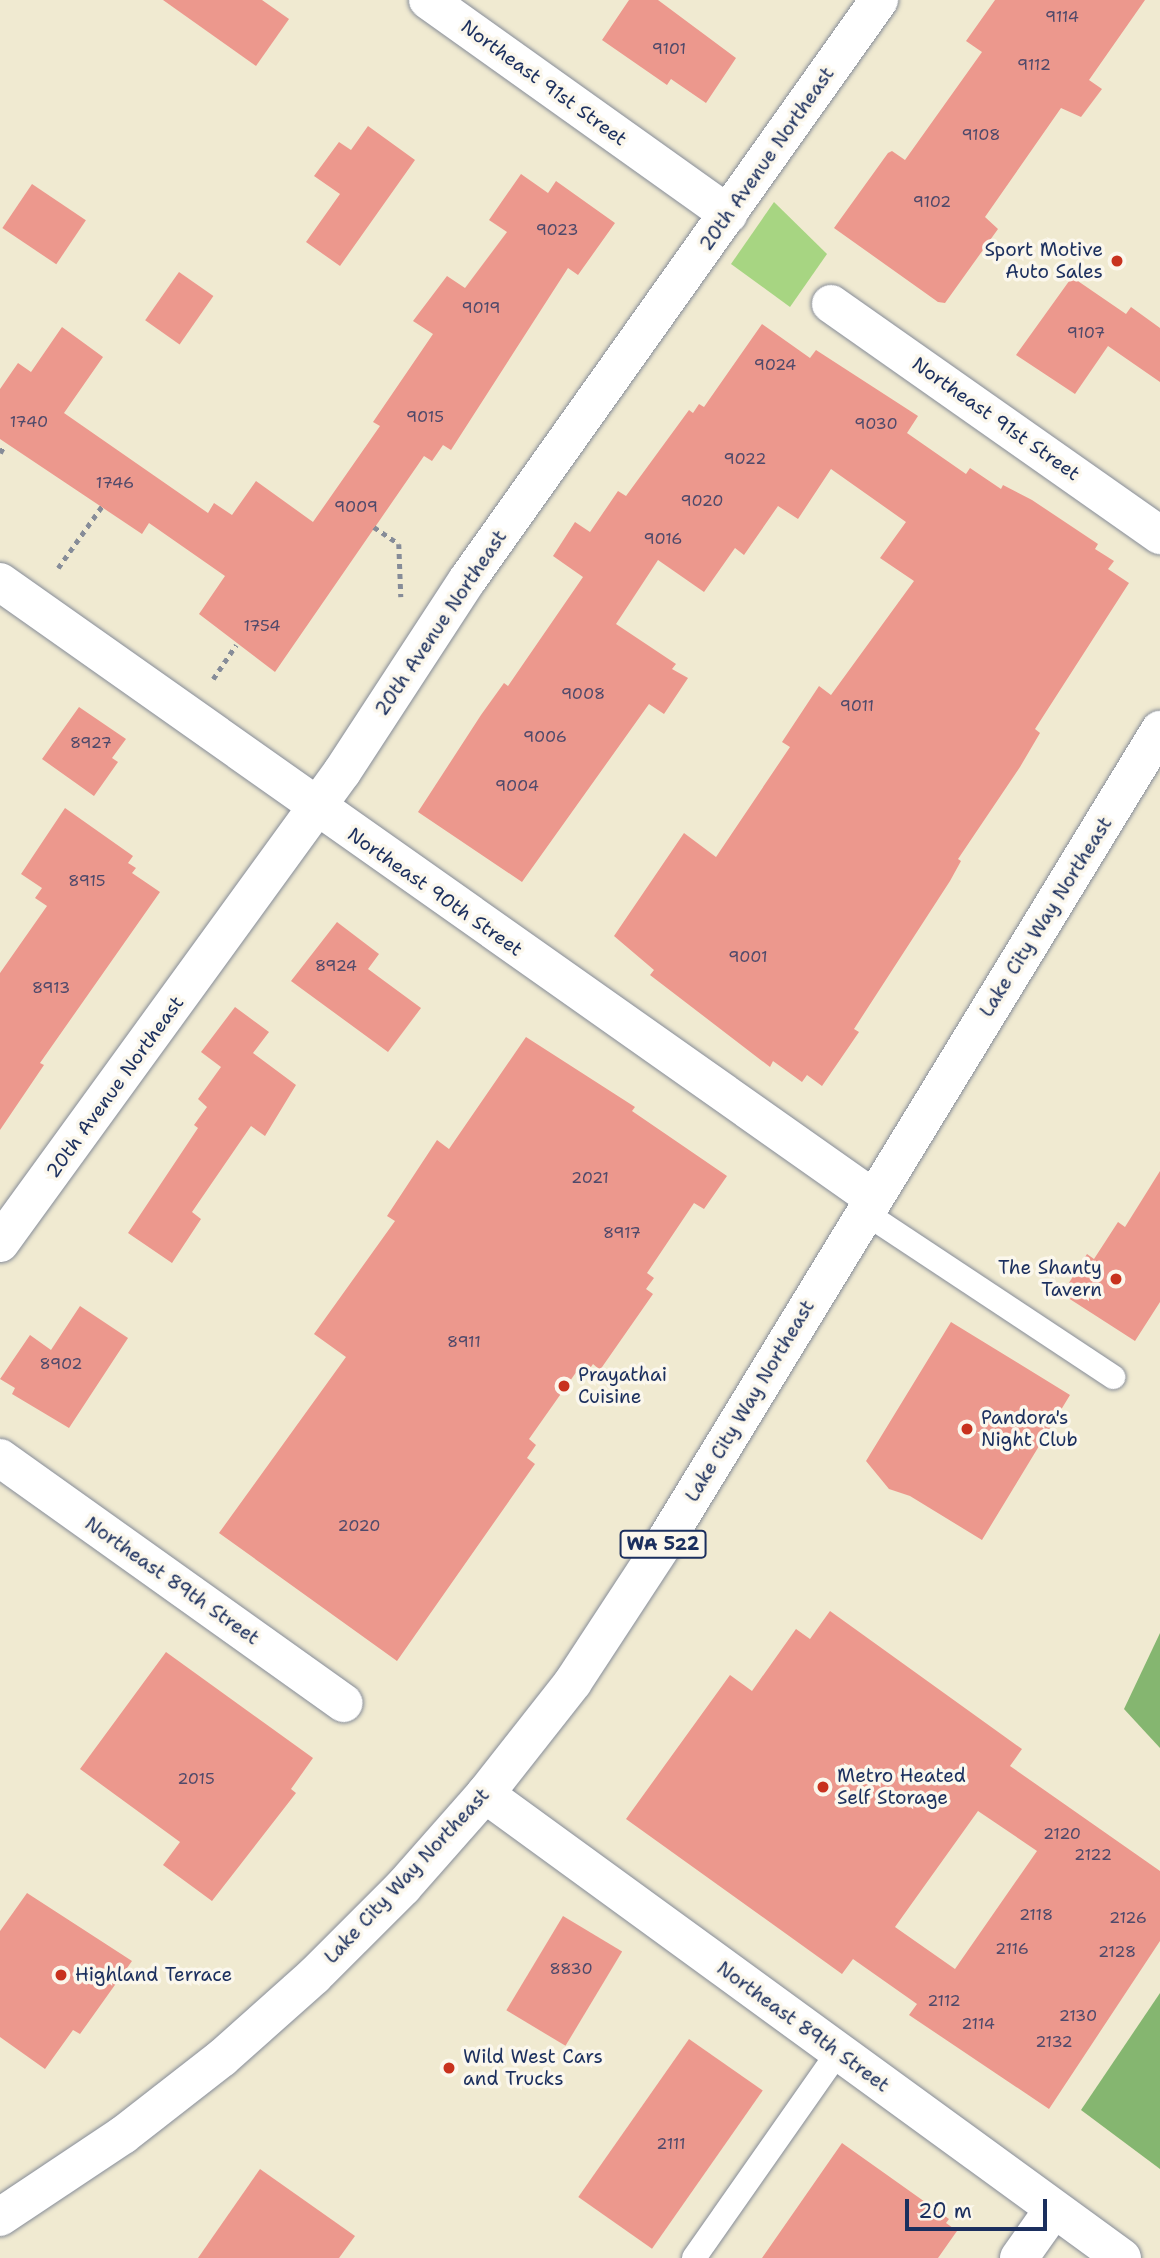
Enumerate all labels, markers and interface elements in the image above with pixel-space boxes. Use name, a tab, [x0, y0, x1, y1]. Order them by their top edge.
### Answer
house number: 9114	[1045, 7, 1079, 27]
street label: Northeast 91st Street	[457, 15, 631, 151]
house number: 9101	[652, 39, 686, 59]
house number: 9112	[1017, 55, 1051, 75]
street label: 20th Avenue Northeast	[695, 63, 839, 255]
house number: 9108	[961, 125, 1001, 145]
house number: 9102	[913, 192, 951, 212]
house number: 9023	[536, 220, 578, 240]
place label: Sport Motive Auto Sales	[984, 239, 1103, 283]
marker: Sport Motive Auto Sales	[1109, 253, 1125, 269]
house number: 9019	[462, 298, 500, 318]
house number: 9107	[1067, 323, 1105, 343]
street label: Northeast 91st Street	[908, 352, 1084, 486]
house number: 9024	[754, 355, 796, 375]
house number: 9015	[406, 407, 444, 427]
house number: 1740	[10, 412, 48, 432]
house number: 9030	[854, 414, 898, 434]
house number: 9022	[724, 449, 766, 469]
house number: 1746	[96, 473, 134, 493]
house number: 9020	[680, 491, 724, 511]
house number: 9009	[334, 497, 378, 517]
street label: 20th Avenue Northeast	[370, 526, 512, 720]
house number: 9016	[643, 529, 683, 549]
house number: 1754	[243, 616, 281, 636]
house number: 9008	[561, 684, 605, 704]
house number: 9011	[840, 696, 874, 716]
house number: 9006	[523, 727, 567, 747]
house number: 8927	[70, 733, 112, 753]
house number: 9004	[495, 776, 539, 796]
street label: Lake City Way Northeast	[975, 813, 1117, 1021]
street label: Northeast 90th Street	[343, 823, 527, 961]
house number: 8915	[68, 871, 106, 891]
house number: 9001	[728, 947, 768, 967]
house number: 8924	[315, 956, 357, 976]
house number: 8913	[32, 978, 70, 998]
street label: 20th Avenue Northeast	[41, 992, 189, 1182]
house number: 2021	[571, 1168, 609, 1188]
house number: 8917	[603, 1223, 641, 1243]
place label: The Shanty Tavern	[998, 1257, 1102, 1301]
marker: The Shanty Tavern	[1108, 1271, 1124, 1287]
street label: Lake City Way Northeast	[681, 1296, 819, 1506]
house number: 8911	[447, 1332, 481, 1352]
house number: 8902	[40, 1354, 82, 1374]
place label: Prayathai Cuisine	[578, 1364, 667, 1408]
marker: Prayathai Cuisine	[556, 1378, 572, 1394]
place label: Pandora's Night Club	[981, 1407, 1078, 1451]
marker: Pandora's Night Club	[959, 1421, 975, 1437]
street label: Northeast 89th Street	[81, 1512, 263, 1650]
house number: 2020	[338, 1516, 380, 1536]
road number: WA 522	[619, 1530, 707, 1559]
place label: Metro Heated Self Storage	[837, 1765, 966, 1809]
house number: 2015	[177, 1769, 215, 1789]
marker: Metro Heated Self Storage	[815, 1779, 831, 1795]
street label: Lake City Way Northeast	[320, 1784, 494, 1968]
house number: 2120	[1043, 1824, 1081, 1844]
house number: 2122	[1074, 1845, 1112, 1865]
house number: 2118	[1019, 1905, 1053, 1925]
house number: 2126	[1109, 1908, 1147, 1928]
house number: 2116	[995, 1939, 1029, 1959]
house number: 2128	[1098, 1942, 1136, 1962]
street label: Northeast 89th Street	[712, 1957, 894, 2097]
house number: 8830	[549, 1959, 593, 1979]
place label: Highland Terrace	[75, 1964, 232, 1986]
marker: Highland Terrace	[53, 1967, 69, 1983]
house number: 2112	[927, 1991, 961, 2011]
house number: 2130	[1059, 2006, 1097, 2026]
house number: 2114	[961, 2014, 995, 2034]
house number: 2132	[1035, 2032, 1073, 2052]
place label: Wild West Cars and Trucks	[463, 2046, 603, 2090]
marker: Wild West Cars and Trucks	[441, 2060, 457, 2076]
house number: 2111	[656, 2134, 686, 2154]
scale bar	[908, 2184, 1050, 2228]
text: 20 m	[918, 2197, 972, 2225]

